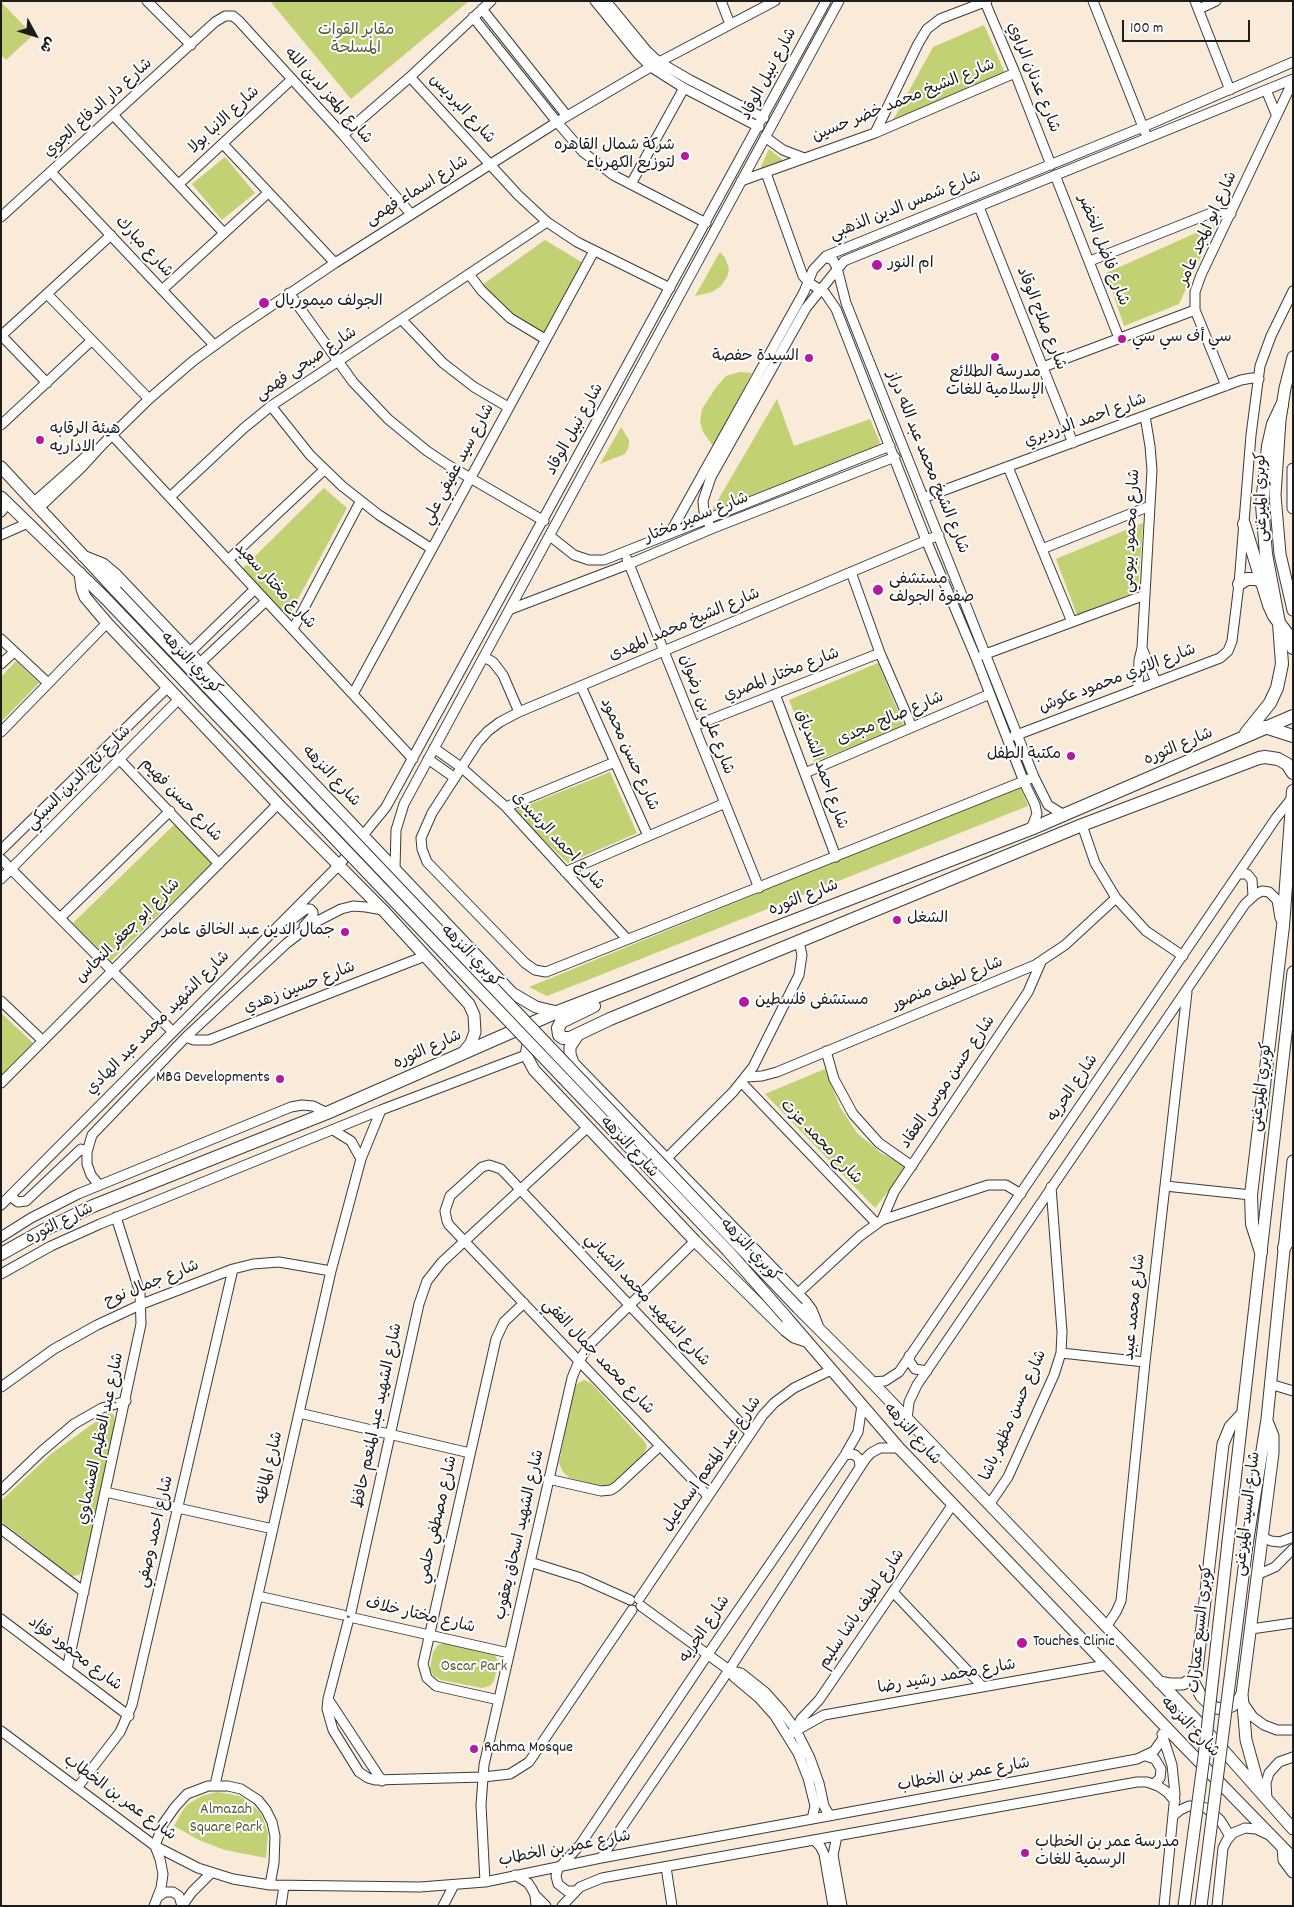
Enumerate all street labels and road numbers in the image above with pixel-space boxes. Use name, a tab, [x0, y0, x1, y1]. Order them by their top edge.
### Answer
street label: شارع عدنان الراوي	[1001, 20, 1063, 136]
street label: شارع نبيل الوقاد	[738, 25, 802, 125]
street label: شارع المعز لدين الله	[279, 45, 375, 149]
street label: شارع دار الدفاع الجوي	[41, 55, 157, 163]
street label: شارع الشيخ محمد خضر حسين	[810, 56, 998, 148]
street label: شارع البرديس	[424, 71, 498, 149]
street label: شارع الانبا بولا	[185, 83, 265, 159]
street label: شارع اسماء فهمى	[363, 153, 473, 231]
street label: شارع شمس الدين الذهبي	[828, 168, 984, 246]
street label: شارع ابو المجد عامر	[1175, 169, 1243, 289]
street label: شارع فاضل الخضر	[1072, 193, 1132, 309]
street label: شارع مبارك	[110, 214, 176, 282]
street label: شارع صلاح الوقاد	[1011, 265, 1069, 373]
street label: شارع صبحى فهمى	[253, 324, 361, 406]
street label: شارع الشيخ محمد عبد الله دراز	[881, 369, 971, 557]
street label: شارع نبيل الوقاد	[543, 381, 609, 479]
street label: شارع احمد الدرديري	[1022, 391, 1150, 453]
street label: شارع سيد عفيفي علي	[420, 401, 500, 529]
street label: كوبري الميرغنى	[1253, 452, 1273, 542]
street label: شارع محمود بيومي	[1120, 469, 1146, 593]
street label: شارع سمير مختار	[642, 489, 752, 549]
street label: شارع مختار سعيد	[229, 540, 319, 634]
street label: شارع الشيخ محمد المهدى	[606, 585, 764, 667]
street label: كوبري النزهه	[155, 628, 225, 700]
street label: شارع الاثري محمود عكوش	[1037, 641, 1199, 719]
street label: شارع مختار المصري	[721, 645, 843, 707]
street label: شارع على بن رضوان	[673, 652, 737, 778]
street label: شارع صالح مجدى	[835, 689, 947, 751]
street label: شارع حسن محمود	[595, 696, 661, 814]
street label: شارع احمد الشدياق	[789, 708, 851, 832]
street label: شارع تاج الدين السبكي	[24, 723, 136, 835]
street label: شارع الثوره	[1141, 725, 1217, 771]
street label: شارع النزهه	[297, 742, 363, 812]
street label: شارع حسن فهيم	[135, 755, 225, 847]
street label: شارع احمد الرشيدى	[506, 789, 608, 895]
street label: شارع ابو جعفر النحاس	[73, 876, 185, 988]
street label: شارع الثوره	[766, 877, 842, 921]
street label: كوبري النزهه	[435, 921, 505, 993]
street label: شارع الشهيد محمد عبد الهادي	[83, 948, 235, 1100]
street label: شارع لطيف منصور	[890, 954, 1006, 1016]
street label: شارع حسين زهدي	[241, 959, 359, 1019]
street label: شارع حسن موسى العقاد	[897, 1013, 1001, 1153]
street label: شارع الثوره	[391, 1027, 465, 1075]
street label: كوبري الميرغنى	[1248, 1041, 1278, 1133]
street label: شارع الحريه	[1044, 1052, 1104, 1126]
street label: شارع محمد عزت	[775, 1097, 865, 1189]
street label: شارع النزهه	[595, 1113, 661, 1183]
street label: شارع الثوره	[23, 1200, 97, 1250]
street label: كوبري النزهه	[715, 1215, 783, 1287]
street label: شارع الشهيد محمد الشباني	[579, 1230, 713, 1372]
street label: شارع محمد عبيد	[1121, 1253, 1151, 1361]
street label: شارع جمال نوح	[102, 1257, 202, 1313]
street label: شارع محمد جمال الفقي	[537, 1296, 657, 1420]
street label: شارع الشهيد عبد المنعم حافظ	[350, 1322, 408, 1510]
street label: شارع حسن مظهر باشا	[978, 1348, 1052, 1484]
street label: شارع عبد العظيم العشماوي	[74, 1351, 130, 1527]
street label: شارع عبد المنعم اسماعيل	[659, 1394, 767, 1536]
street label: شارع النزهه	[878, 1400, 944, 1470]
street label: شارع الماظه	[253, 1430, 289, 1506]
street label: شارع الشهيد اسحاق يعقوب	[492, 1448, 550, 1622]
street label: شارع السيد الميرغنى	[1232, 1451, 1266, 1577]
street label: شارع مصطفي حلمي	[415, 1454, 463, 1586]
street label: شارع احمد وصفي	[135, 1474, 179, 1590]
street label: شارع لطيف باشا سليم	[816, 1546, 910, 1674]
street label: كوبرى السبع عمارات	[1186, 1564, 1218, 1694]
street label: شارع الحريه	[676, 1593, 736, 1667]
street label: شارع مختار خلاف	[363, 1595, 477, 1639]
street label: شارع محمود فؤاد	[23, 1614, 125, 1696]
street label: شارع محمد رشيد رضا	[877, 1656, 1017, 1700]
street label: شارع النزهه	[1155, 1694, 1223, 1762]
street label: شارع عمر بن الخطاب	[59, 1752, 179, 1846]
street label: شارع عمر بن الخطاب	[896, 1755, 1032, 1797]
street label: شارع عمر بن الخطاب	[497, 1828, 633, 1872]

